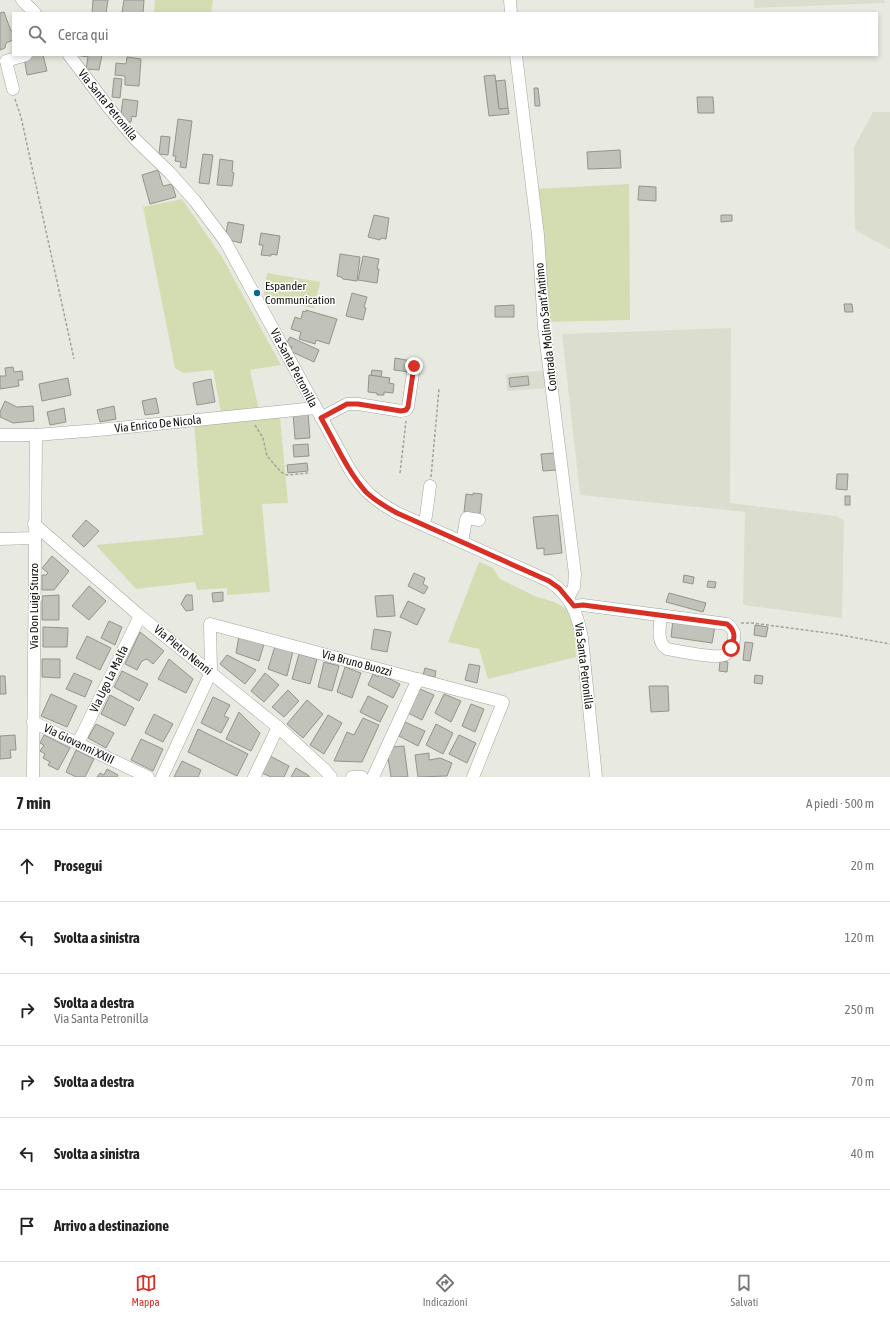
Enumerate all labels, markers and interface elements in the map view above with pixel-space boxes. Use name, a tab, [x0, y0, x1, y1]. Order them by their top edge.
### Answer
search box	[12, 12, 878, 56]
icon: search	[26, 23, 48, 45]
text: Cerca qui	[58, 26, 108, 43]
street label: Via Santa Petronilla	[75, 67, 141, 143]
street label: Contrada Molino Sant'Antimo	[532, 262, 560, 392]
place label: Espander Communication	[265, 279, 335, 307]
marker: Espander Communication	[252, 288, 262, 298]
street label: Via Santa Petronilla	[267, 326, 321, 410]
route end	[405, 357, 423, 375]
street label: Via Enrico De Nicola	[114, 412, 202, 436]
street label: Via Don Luigi Sturzo	[27, 563, 41, 649]
street label: Via Pietro Nenni	[151, 622, 215, 678]
street label: Via Santa Petronilla	[572, 622, 596, 710]
route start	[722, 639, 740, 657]
street label: Via Ugo La Malfa	[87, 643, 131, 715]
street label: Via Bruno Buozzi	[320, 647, 394, 679]
street label: Via Giovanni XXIII	[41, 721, 117, 767]
text: 7 min	[16, 793, 51, 813]
text: A piedi · 500 m	[806, 796, 874, 811]
icon: ahead	[16, 855, 38, 877]
text: Prosegui	[54, 857, 102, 874]
text: 20 m	[851, 858, 874, 873]
icon: left	[16, 927, 38, 949]
text: Svolta a sinistra	[54, 929, 140, 946]
text: 120 m	[845, 930, 874, 945]
text: Svolta a destra	[54, 994, 134, 1011]
icon: right	[16, 999, 38, 1021]
text: 250 m	[845, 1002, 874, 1017]
text: Via Santa Petronilla	[54, 1011, 149, 1026]
icon: right	[16, 1071, 38, 1093]
text: Svolta a destra	[54, 1073, 134, 1090]
text: 70 m	[851, 1074, 874, 1089]
icon: left	[16, 1143, 38, 1165]
text: Svolta a sinistra	[54, 1145, 140, 1162]
text: 40 m	[851, 1146, 874, 1161]
icon: arrive	[16, 1215, 38, 1237]
text: Arrivo a destinazione	[54, 1217, 169, 1234]
tab: Mappa	[132, 1272, 160, 1308]
tab: Indicazioni	[423, 1272, 467, 1308]
tab: Salvati	[731, 1272, 758, 1308]

